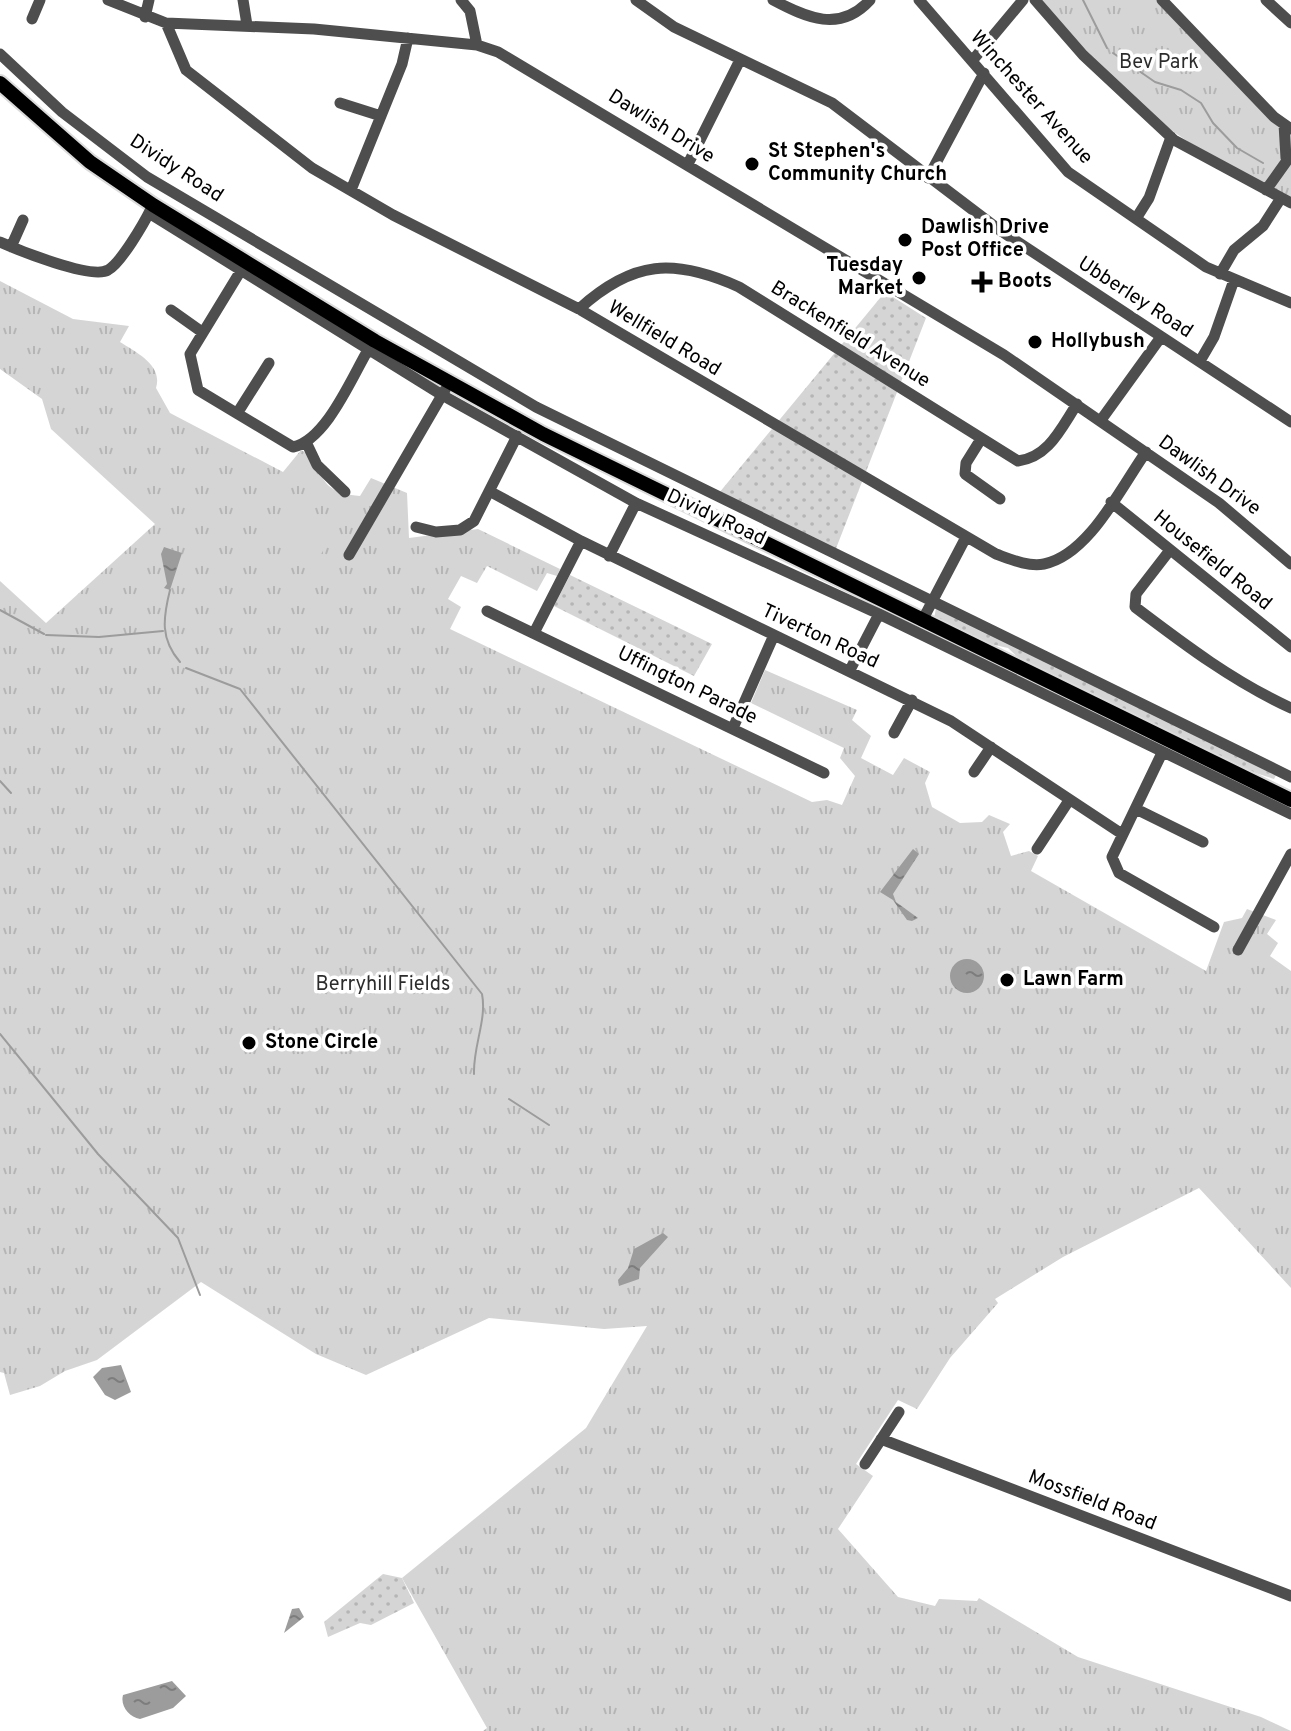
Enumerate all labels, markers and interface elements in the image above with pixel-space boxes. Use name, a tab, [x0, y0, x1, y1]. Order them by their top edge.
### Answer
street label: Winchester Avenue	[964, 26, 1098, 170]
park label: Bev Park	[1119, 50, 1199, 76]
street label: Dawlish Drive	[603, 84, 719, 170]
street label: Dividy Road	[124, 129, 228, 209]
place label: St Stephen's Community Church	[768, 139, 947, 188]
marker: St Stephen's Community Church	[743, 155, 761, 173]
place label: Dawlish Drive Post Office	[921, 215, 1049, 264]
marker: Dawlish Drive Post Office	[896, 231, 914, 249]
street label: Ubberley Road	[1072, 251, 1198, 345]
place label: Tuesday Market	[826, 253, 903, 302]
marker: Tuesday Market	[910, 269, 928, 287]
place label: Boots	[998, 269, 1052, 295]
marker: Boots	[973, 273, 991, 291]
street label: Brackenfield Avenue	[765, 275, 935, 395]
street label: Wellfield Road	[603, 295, 725, 383]
place label: Hollybush	[1051, 329, 1145, 355]
marker: Hollybush	[1026, 333, 1044, 351]
street label: Dawlish Drive	[1152, 430, 1266, 522]
street label: Dividy Road	[662, 484, 770, 552]
street label: Housefield Road	[1147, 505, 1277, 617]
street label: Tiverton Road	[757, 598, 883, 676]
street label: Uffington Parade	[613, 641, 761, 731]
place label: Lawn Farm	[1023, 967, 1124, 993]
marker: Lawn Farm	[998, 971, 1016, 989]
park label: Berryhill Fields	[316, 972, 450, 998]
place label: Stone Circle	[265, 1030, 378, 1056]
marker: Stone Circle	[240, 1034, 258, 1052]
street label: Mossfield Road	[1024, 1465, 1160, 1537]

